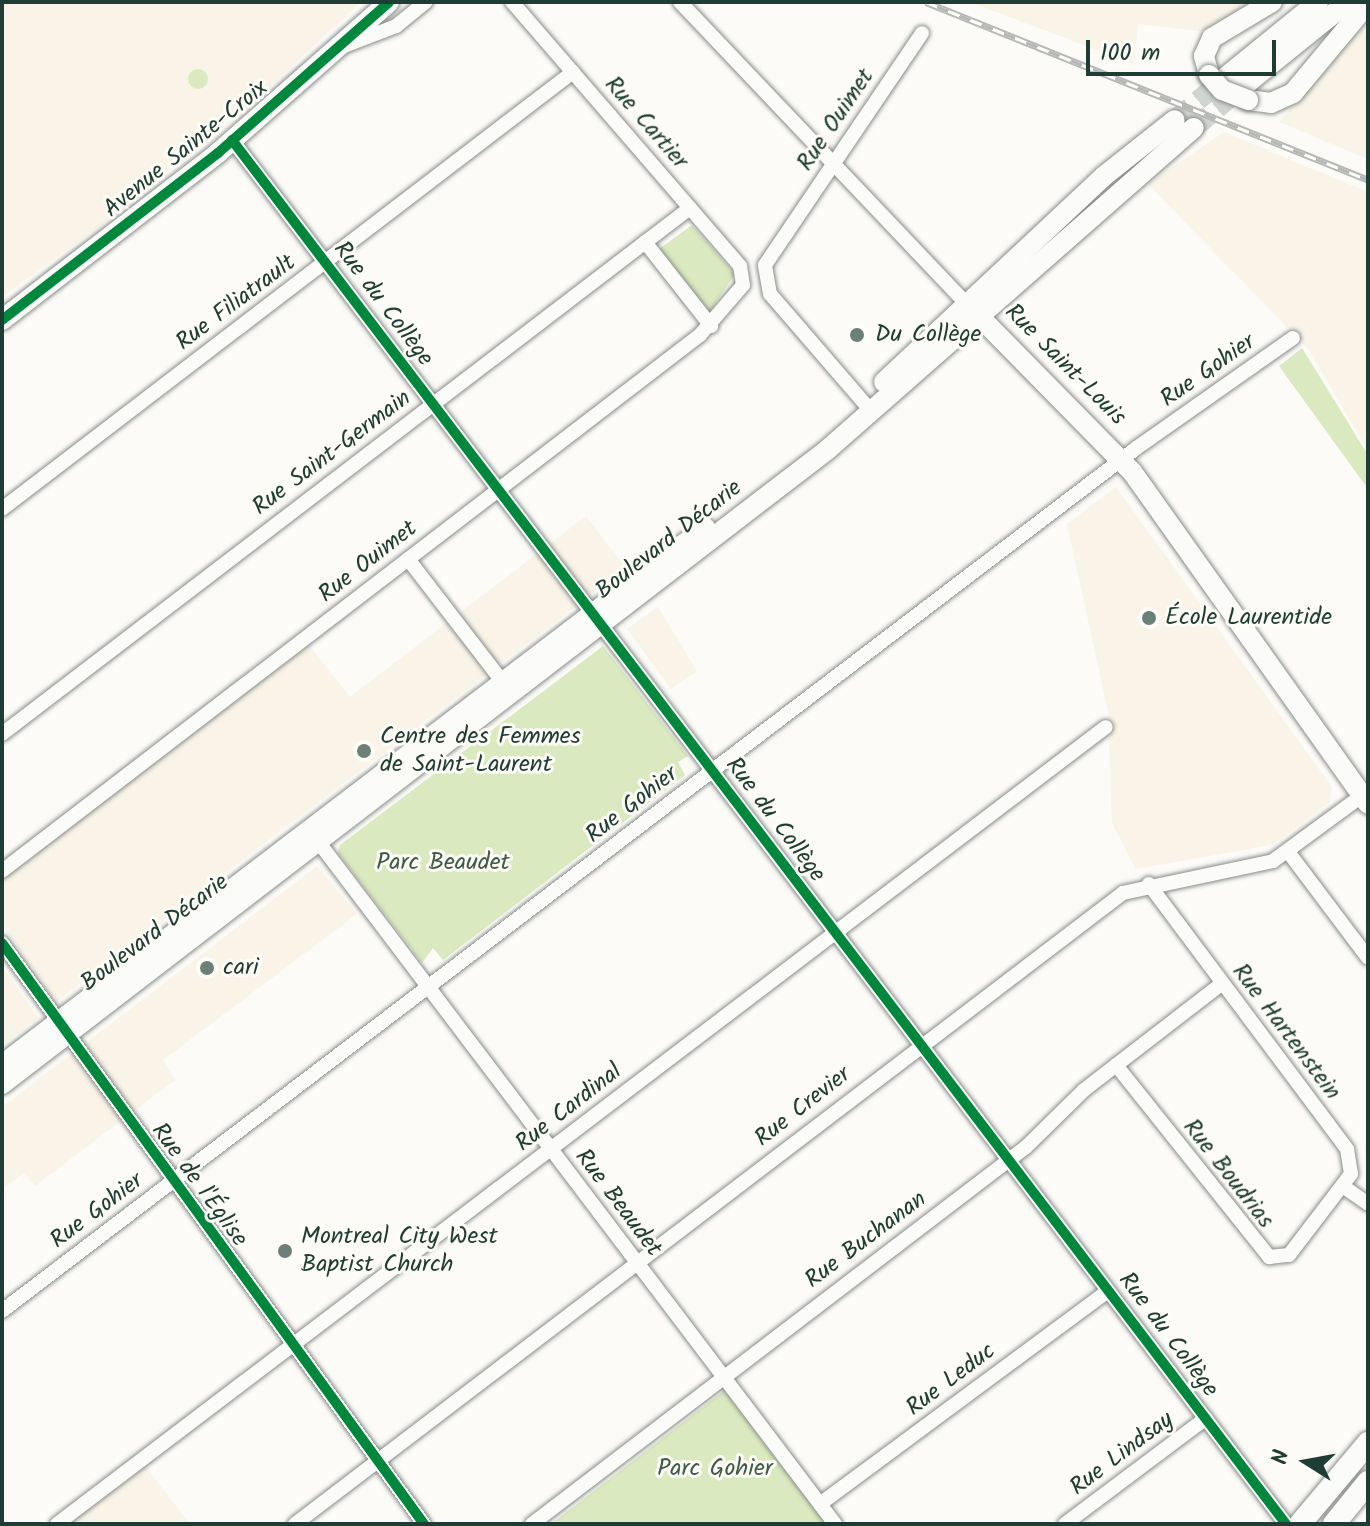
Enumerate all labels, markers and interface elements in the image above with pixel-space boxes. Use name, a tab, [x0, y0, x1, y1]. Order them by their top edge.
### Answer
scale bar	[1090, 24, 1280, 74]
text: 100 m	[1100, 34, 1160, 73]
street label: Rue Ouimet	[791, 63, 881, 177]
street label: Rue Cartier	[598, 71, 694, 175]
street label: Avenue Sainte-Croix	[98, 74, 274, 224]
street label: Rue du Collège	[327, 236, 439, 372]
street label: Rue Filiatrault	[171, 249, 301, 357]
street label: Rue Saint-Louis	[998, 298, 1132, 432]
place label: Du Collège	[875, 321, 981, 349]
marker: Du Collège	[846, 324, 868, 346]
street label: Rue Gohier	[1155, 328, 1261, 414]
street label: Rue Saint-Germain	[247, 384, 417, 522]
street label: Boulevard Décarie	[590, 474, 748, 606]
street label: Rue Ouimet	[313, 515, 423, 609]
place label: École Laurentide	[1165, 604, 1332, 632]
marker: École Laurentide	[1140, 609, 1158, 627]
place label: Centre des Femmes de Saint-Laurent	[380, 723, 581, 779]
marker: Centre des Femmes de Saint-Laurent	[355, 742, 373, 760]
street label: Rue du Collège	[719, 752, 831, 888]
street label: Rue Gohier	[580, 760, 684, 850]
park label: Parc Beaudet	[376, 849, 510, 877]
street label: Boulevard Décarie	[75, 868, 235, 998]
place label: cari	[223, 954, 259, 982]
street label: Rue Hartenstein	[1225, 958, 1347, 1106]
marker: cari	[198, 959, 216, 977]
street label: Rue Cardinal	[510, 1058, 628, 1158]
street label: Rue Crevier	[749, 1061, 857, 1153]
street label: Rue Boudrias	[1176, 1114, 1280, 1234]
street label: Rue de l'Église	[145, 1118, 253, 1252]
street label: Rue Beaudet	[568, 1144, 668, 1262]
street label: Rue Gohier	[45, 1167, 149, 1255]
street label: Rue Buchanan	[800, 1185, 932, 1295]
place label: Montreal City West Baptist Church	[301, 1223, 498, 1279]
marker: Montreal City West Baptist Church	[276, 1242, 294, 1260]
street label: Rue du Collège	[1112, 1267, 1224, 1403]
street label: Rue Leduc	[901, 1337, 1001, 1423]
street label: Rue Lindsay	[1064, 1406, 1180, 1502]
north arrow	[1266, 1422, 1346, 1502]
text: N	[1263, 1447, 1300, 1467]
park label: Parc Gohier	[657, 1455, 773, 1483]

